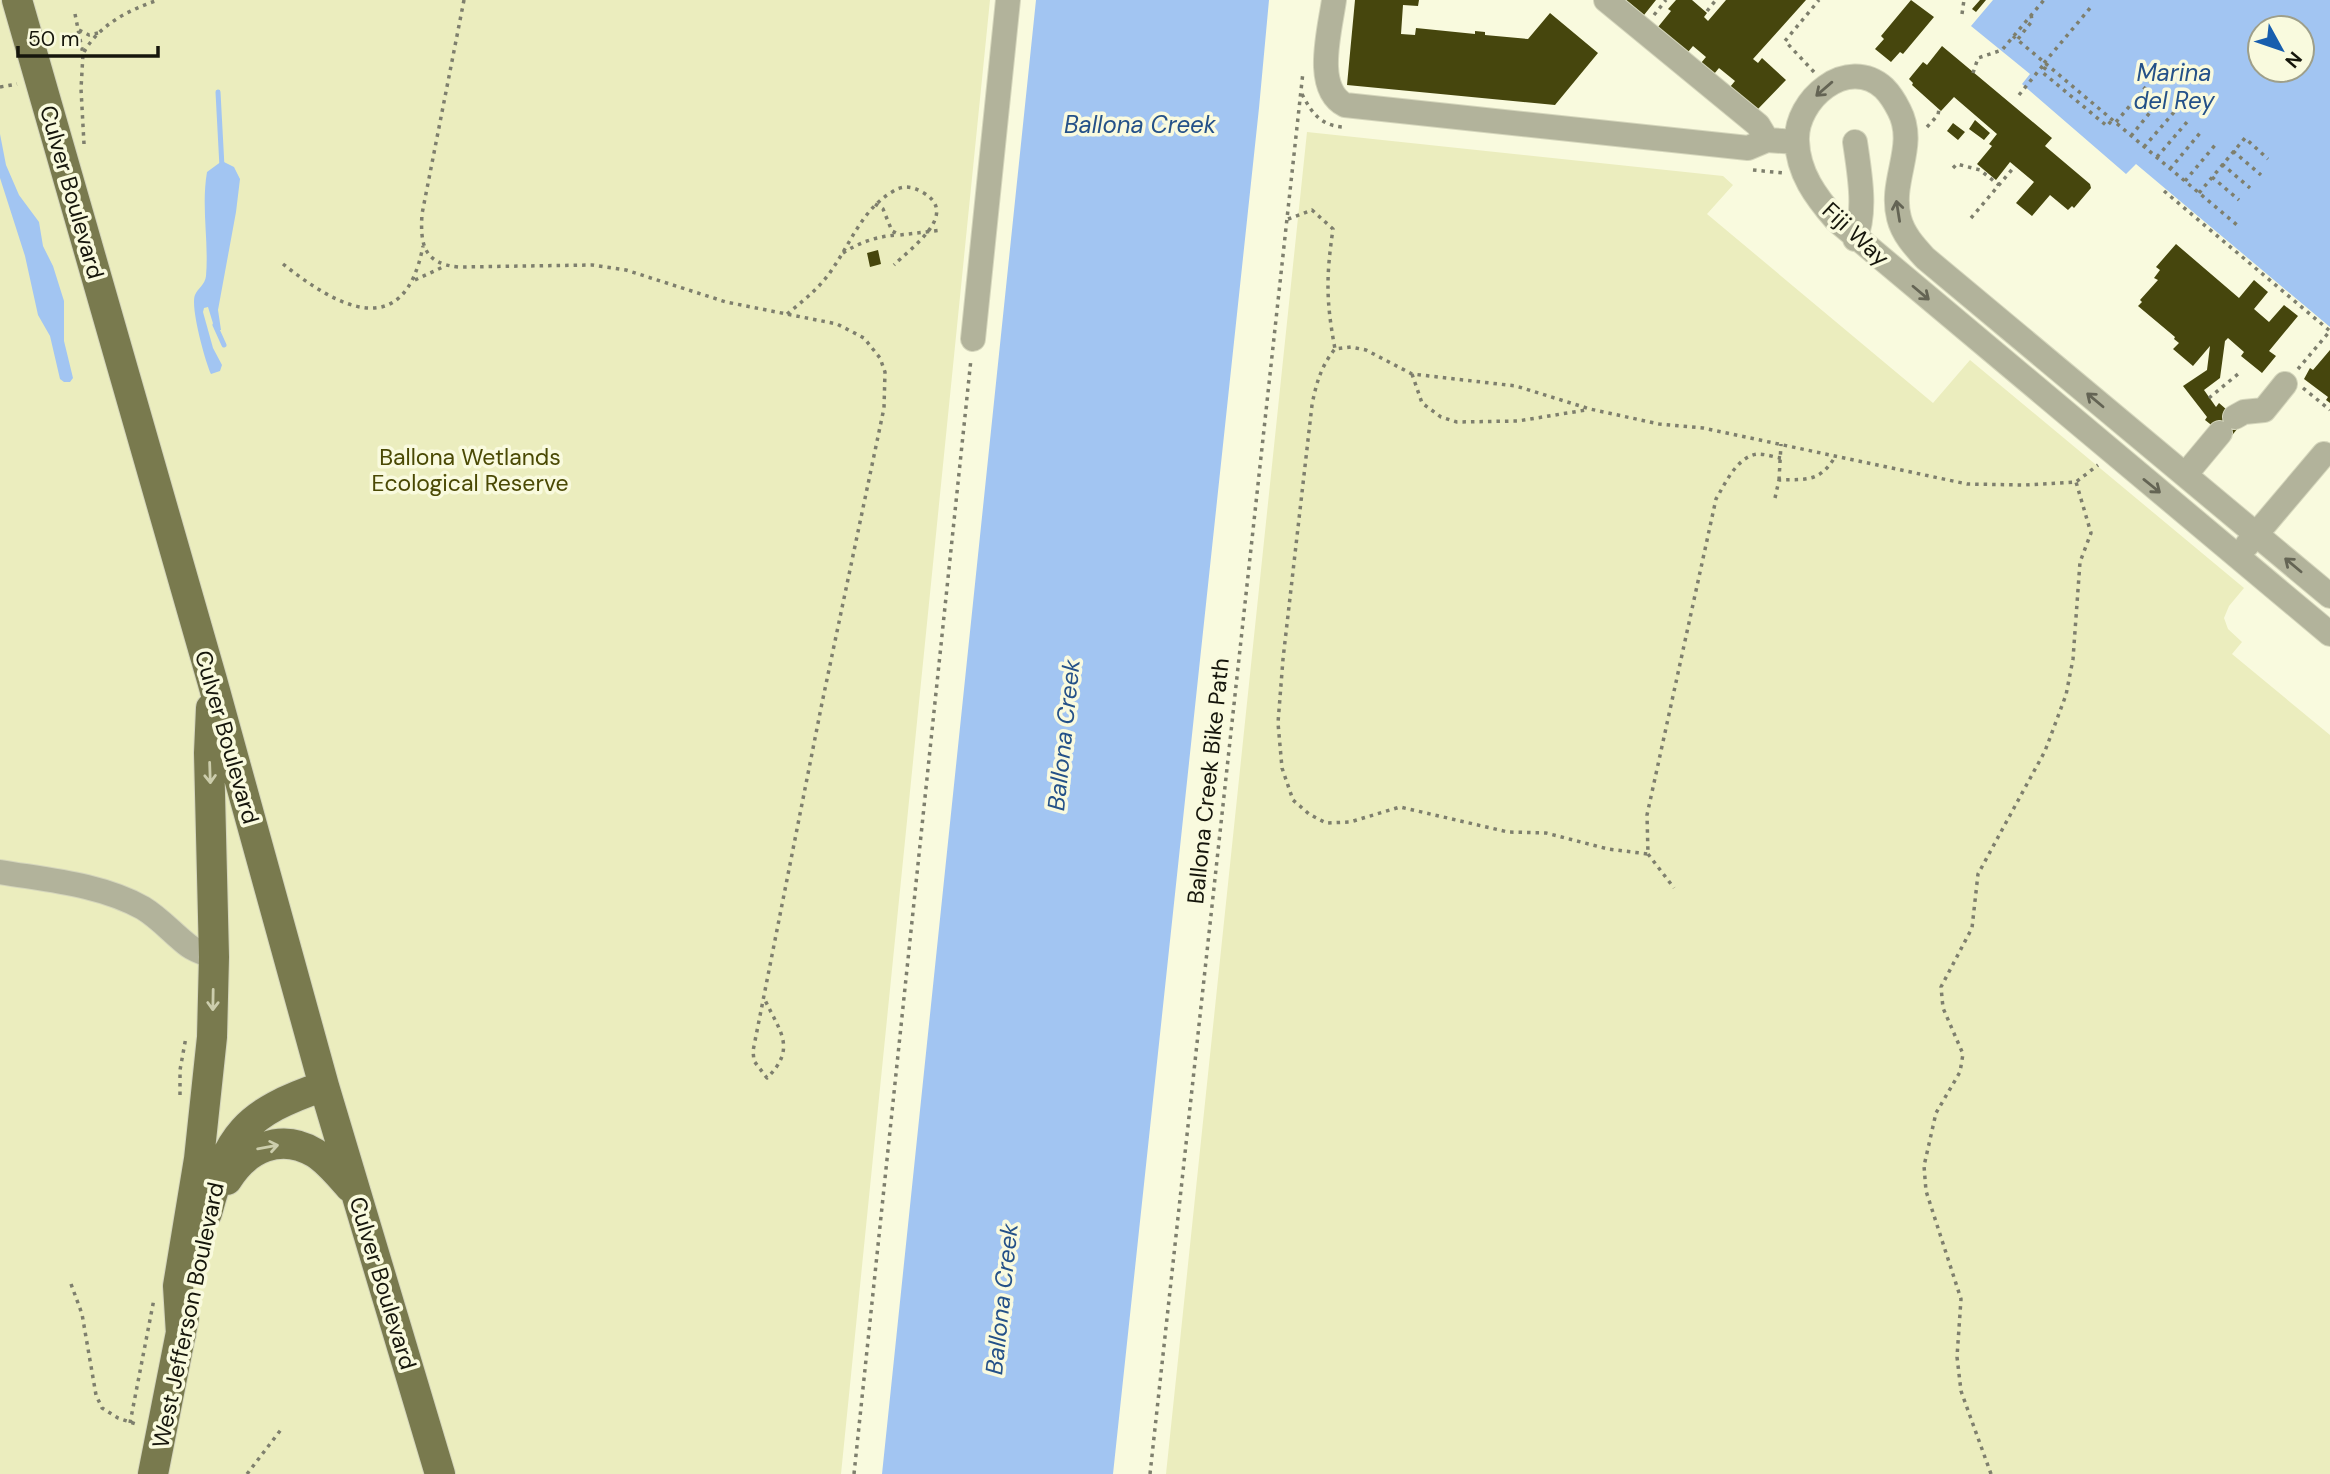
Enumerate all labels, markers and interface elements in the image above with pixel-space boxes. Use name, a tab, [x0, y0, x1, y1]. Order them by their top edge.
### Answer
scale bar	[18, 14, 158, 58]
north arrow	[2246, 14, 2316, 84]
text: 50 m	[28, 25, 79, 53]
text: N	[2280, 46, 2308, 73]
water label: Marina del Rey	[2133, 57, 2215, 116]
one-way arrow	[1815, 81, 1833, 97]
street label: Culver Boulevard	[33, 102, 111, 282]
water label: Ballona Creek	[1064, 109, 1217, 140]
street label: Fiji Way	[1816, 195, 1896, 273]
one-way arrow	[1891, 200, 1904, 223]
one-way arrow	[1911, 285, 1929, 301]
one-way arrow	[2086, 392, 2104, 407]
park label: Ballona Wetlands Ecological Reserve	[371, 442, 569, 498]
one-way arrow	[2142, 478, 2160, 494]
one-way arrow	[2284, 557, 2302, 573]
street label: Culver Boulevard	[188, 647, 266, 827]
water label: Ballona Creek	[1040, 657, 1087, 812]
street label: Ballona Creek Bike Path	[1180, 657, 1236, 905]
one-way arrow	[203, 761, 216, 784]
one-way arrow	[206, 988, 220, 1011]
one-way arrow	[256, 1140, 279, 1153]
street label: West Jefferson Boulevard	[145, 1179, 231, 1451]
street label: Culver Boulevard	[342, 1193, 424, 1373]
water label: Ballona Creek	[978, 1221, 1025, 1376]

